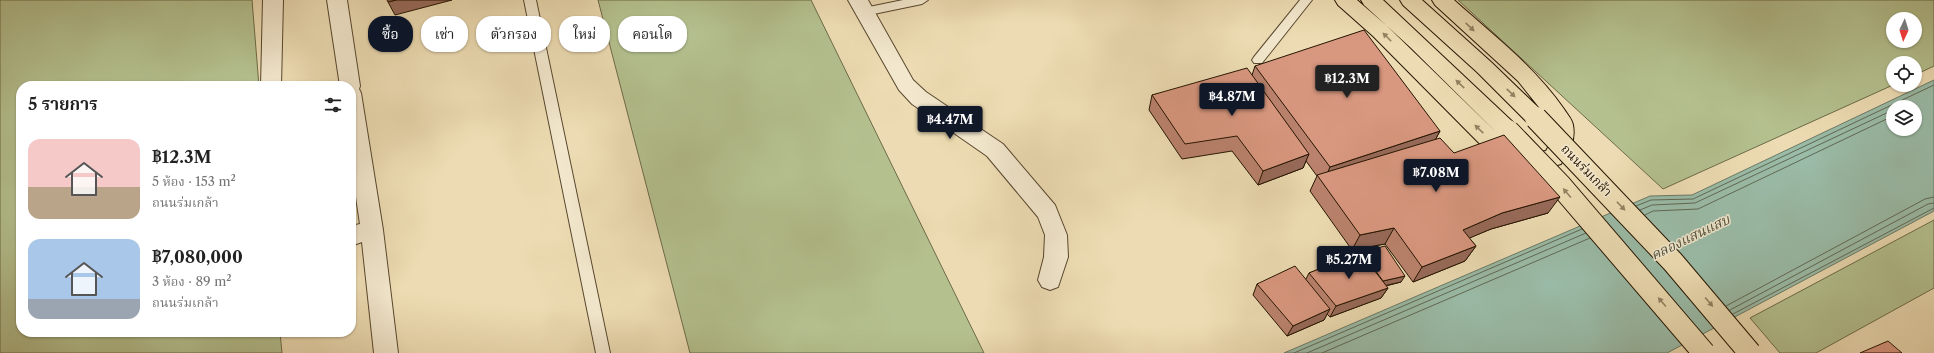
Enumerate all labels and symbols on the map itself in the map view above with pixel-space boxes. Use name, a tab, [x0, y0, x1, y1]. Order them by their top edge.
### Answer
north arrow	[1886, 12, 1922, 48]
one-way arrow	[1465, 22, 1475, 31]
one-way arrow	[1382, 33, 1392, 42]
pin: ฿12.3M	[1314, 65, 1380, 99]
one-way arrow	[1455, 79, 1465, 89]
pin: ฿4.87M	[1199, 83, 1265, 117]
one-way arrow	[1506, 88, 1516, 98]
pin: ฿4.47M	[917, 106, 983, 140]
one-way arrow	[1474, 124, 1484, 134]
street label: ถนนร่มเกล้า	[1558, 140, 1616, 200]
pin: ฿7.08M	[1403, 159, 1469, 193]
one-way arrow	[1563, 188, 1572, 198]
one-way arrow	[1616, 201, 1626, 211]
water label: คลองแสนแสบ	[1647, 210, 1734, 264]
pin: ฿5.27M	[1316, 246, 1382, 280]
one-way arrow	[1657, 296, 1666, 307]
one-way arrow	[1705, 297, 1714, 307]

